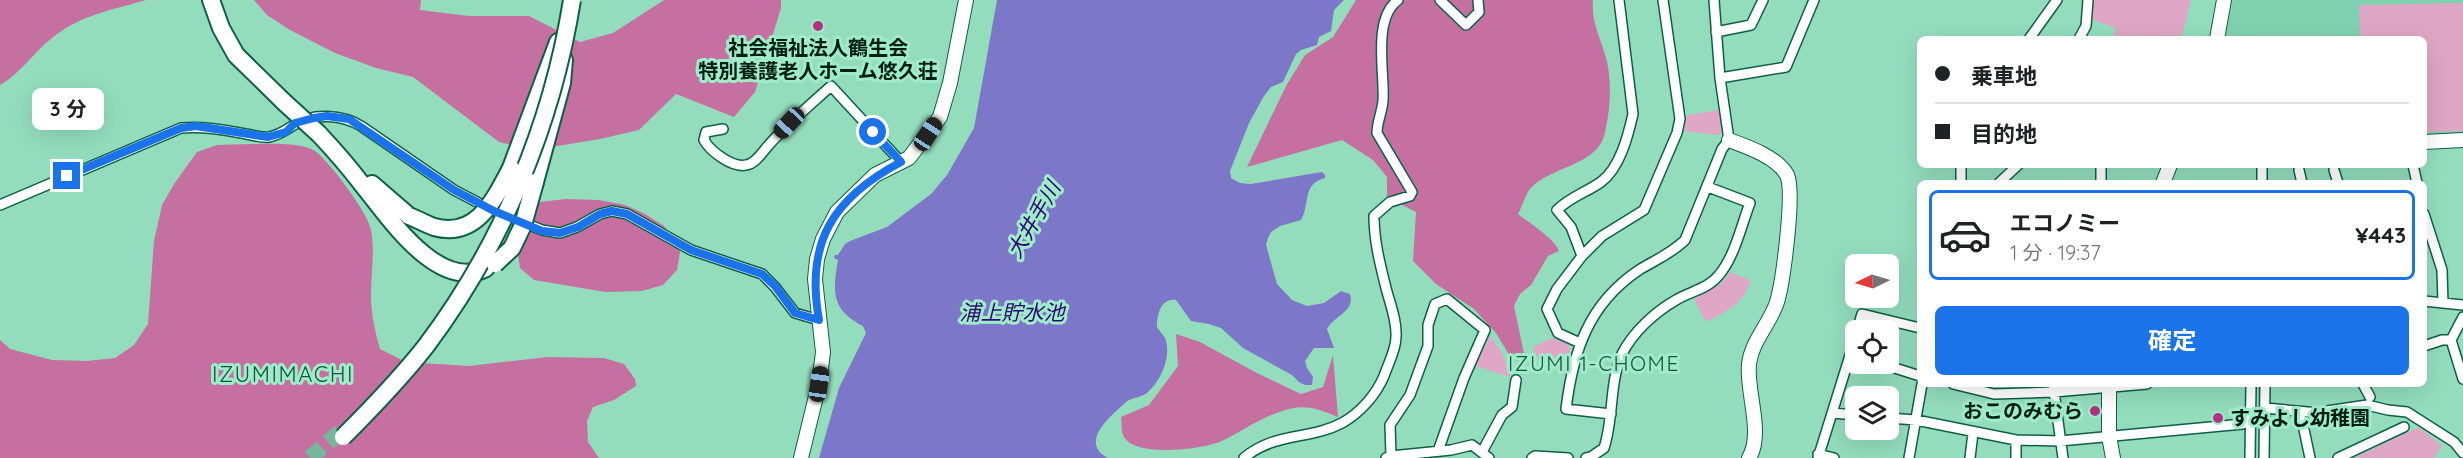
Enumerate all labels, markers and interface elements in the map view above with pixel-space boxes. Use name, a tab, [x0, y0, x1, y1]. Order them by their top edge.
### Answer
marker: 社会福祉法人鶴生会 特別養護老人ホーム悠久荘	[811, 19, 825, 33]
place label: 社会福祉法人鶴生会 特別養護老人ホーム悠久荘	[698, 35, 938, 83]
text: 乗車地	[1971, 62, 2037, 90]
callout: 3 分	[31, 89, 103, 131]
text: 3 分	[50, 96, 86, 121]
car	[770, 104, 808, 142]
car	[911, 114, 945, 154]
route start	[859, 118, 886, 145]
text: 目的地	[1971, 120, 2037, 148]
route end	[53, 162, 80, 189]
water label: 大井手川	[1001, 175, 1066, 262]
icon: car	[1938, 208, 1992, 262]
text: エコノミー	[2010, 209, 2120, 237]
text: ¥443	[2355, 221, 2406, 249]
text: 1 分 · 19:37	[2010, 240, 2101, 265]
north arrow	[1845, 254, 1899, 308]
map controls	[1845, 254, 1899, 440]
water label: 浦上貯水池	[960, 299, 1066, 325]
button: 確定	[1935, 306, 2409, 375]
button: locate	[1845, 320, 1899, 374]
district label: IZUMI 1-CHOME	[1508, 350, 1680, 376]
district label: IZUMIMACHI	[212, 360, 354, 388]
car	[808, 365, 830, 403]
button: layers	[1845, 386, 1899, 440]
place label: おこのみむら	[1963, 398, 2083, 423]
marker: おこのみむら	[2088, 404, 2102, 418]
place label: すみよし幼稚園	[2230, 405, 2370, 430]
marker: すみよし幼稚園	[2211, 411, 2225, 425]

